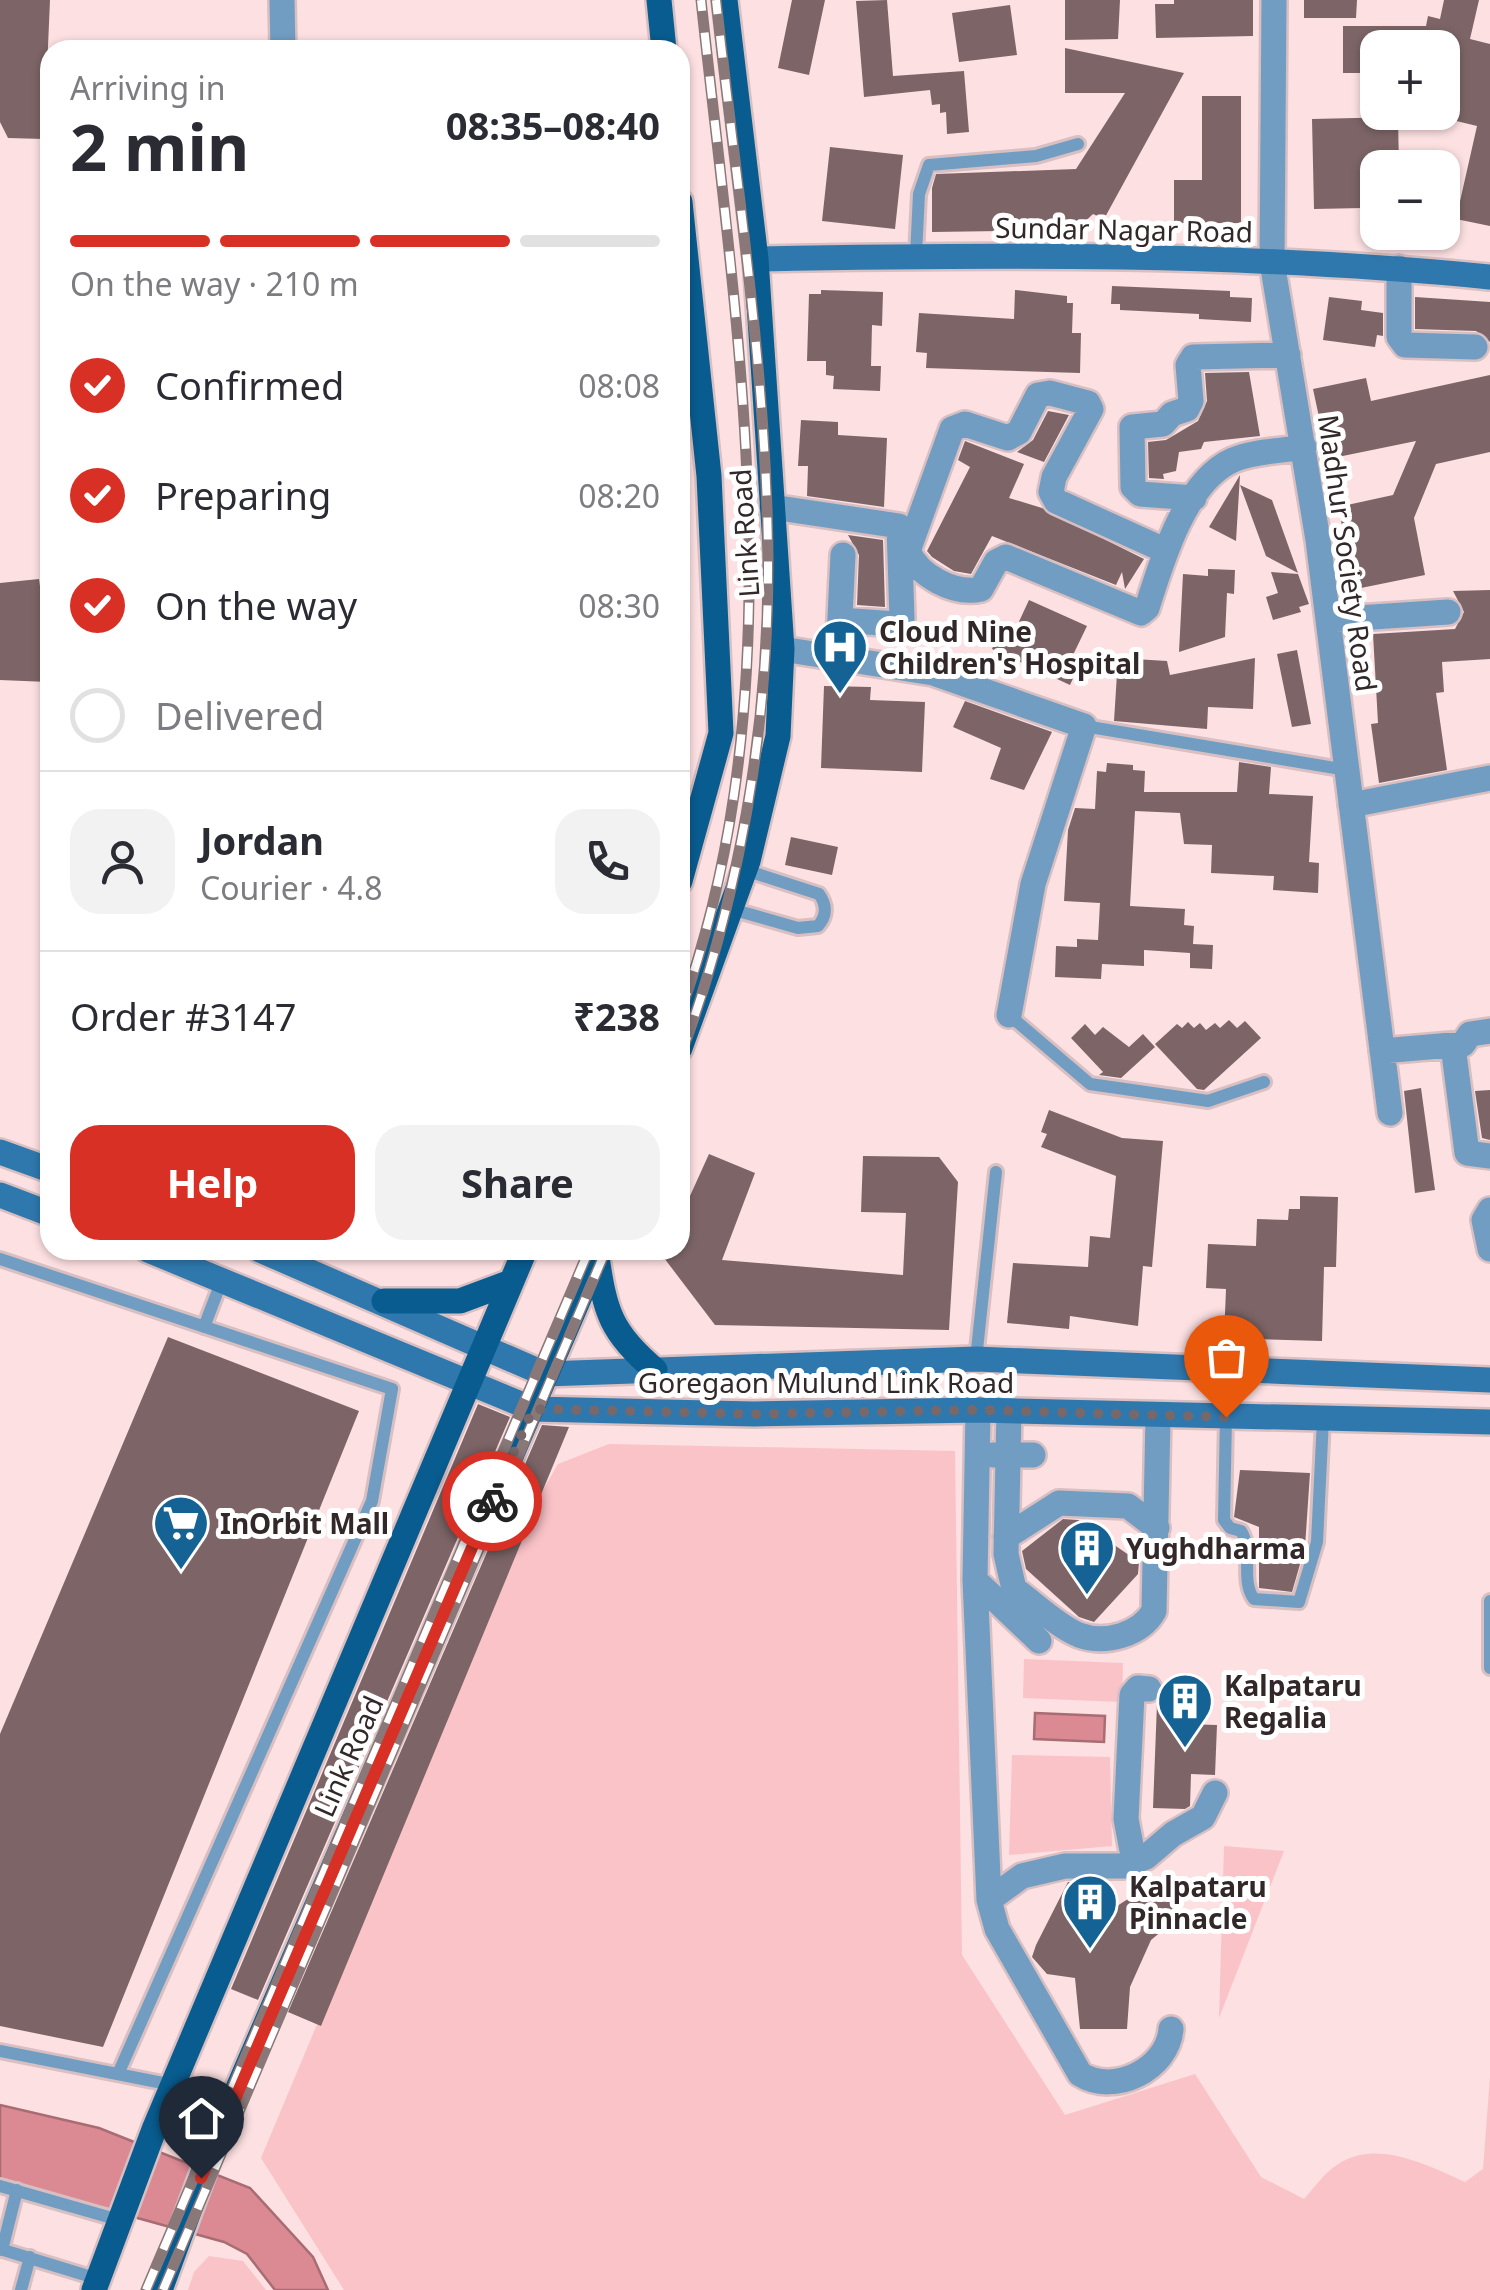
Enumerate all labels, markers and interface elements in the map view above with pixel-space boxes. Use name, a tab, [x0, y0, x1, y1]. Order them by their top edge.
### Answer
map controls	[1360, 30, 1460, 250]
button: +	[1360, 30, 1460, 130]
text: Arriving in	[70, 66, 225, 109]
text: 08:35–08:40	[446, 99, 660, 151]
text: 2 min	[70, 102, 249, 190]
button: −	[1360, 150, 1460, 250]
street label: Sundar Nagar Road	[995, 208, 1253, 250]
text: On the way · 210 m	[70, 262, 359, 305]
icon: check	[70, 358, 125, 413]
text: Confirmed	[155, 359, 344, 411]
text: 08:08	[578, 364, 660, 407]
street label: Madhur Society Road	[1310, 412, 1386, 694]
street label: Link Road	[721, 467, 767, 599]
icon: check	[70, 468, 125, 523]
text: Preparing	[155, 469, 331, 521]
text: 08:20	[578, 474, 660, 517]
icon: check	[70, 578, 125, 633]
text: On the way	[155, 579, 357, 631]
text: 08:30	[578, 584, 660, 627]
place label: Cloud Nine Children's Hospital	[879, 612, 1140, 682]
hospital icon: Cloud Nine Children's Hospital	[810, 617, 870, 696]
text: Delivered	[155, 689, 324, 741]
button: person	[70, 809, 175, 914]
button: phone	[555, 809, 660, 914]
text: Jordan	[200, 814, 324, 866]
text: Courier · 4.8	[200, 866, 383, 909]
text: Order #3147	[70, 990, 296, 1042]
text: ₹238	[573, 990, 660, 1042]
button: Help	[70, 1125, 355, 1240]
button: Share	[375, 1125, 660, 1240]
pin	[1184, 1315, 1269, 1418]
icon: bag	[1199, 1330, 1254, 1385]
street label: Goregaon Mulund Link Road	[638, 1363, 1014, 1401]
courier	[442, 1451, 542, 1551]
icon: bike	[465, 1474, 520, 1529]
supermarket icon: InOrbit Mall	[151, 1493, 211, 1572]
place label: InOrbit Mall	[220, 1504, 389, 1542]
building icon: Yughdharma	[1057, 1518, 1117, 1597]
place label: Yughdharma	[1126, 1529, 1306, 1567]
place label: Kalpataru Regalia	[1224, 1666, 1362, 1736]
building icon: Kalpataru Regalia	[1155, 1671, 1215, 1750]
street label: Link Road	[304, 1689, 392, 1823]
place label: Kalpataru Pinnacle	[1129, 1867, 1267, 1937]
building icon: Kalpataru Pinnacle	[1060, 1872, 1120, 1951]
pin	[159, 2076, 244, 2179]
icon: home	[174, 2091, 229, 2146]

